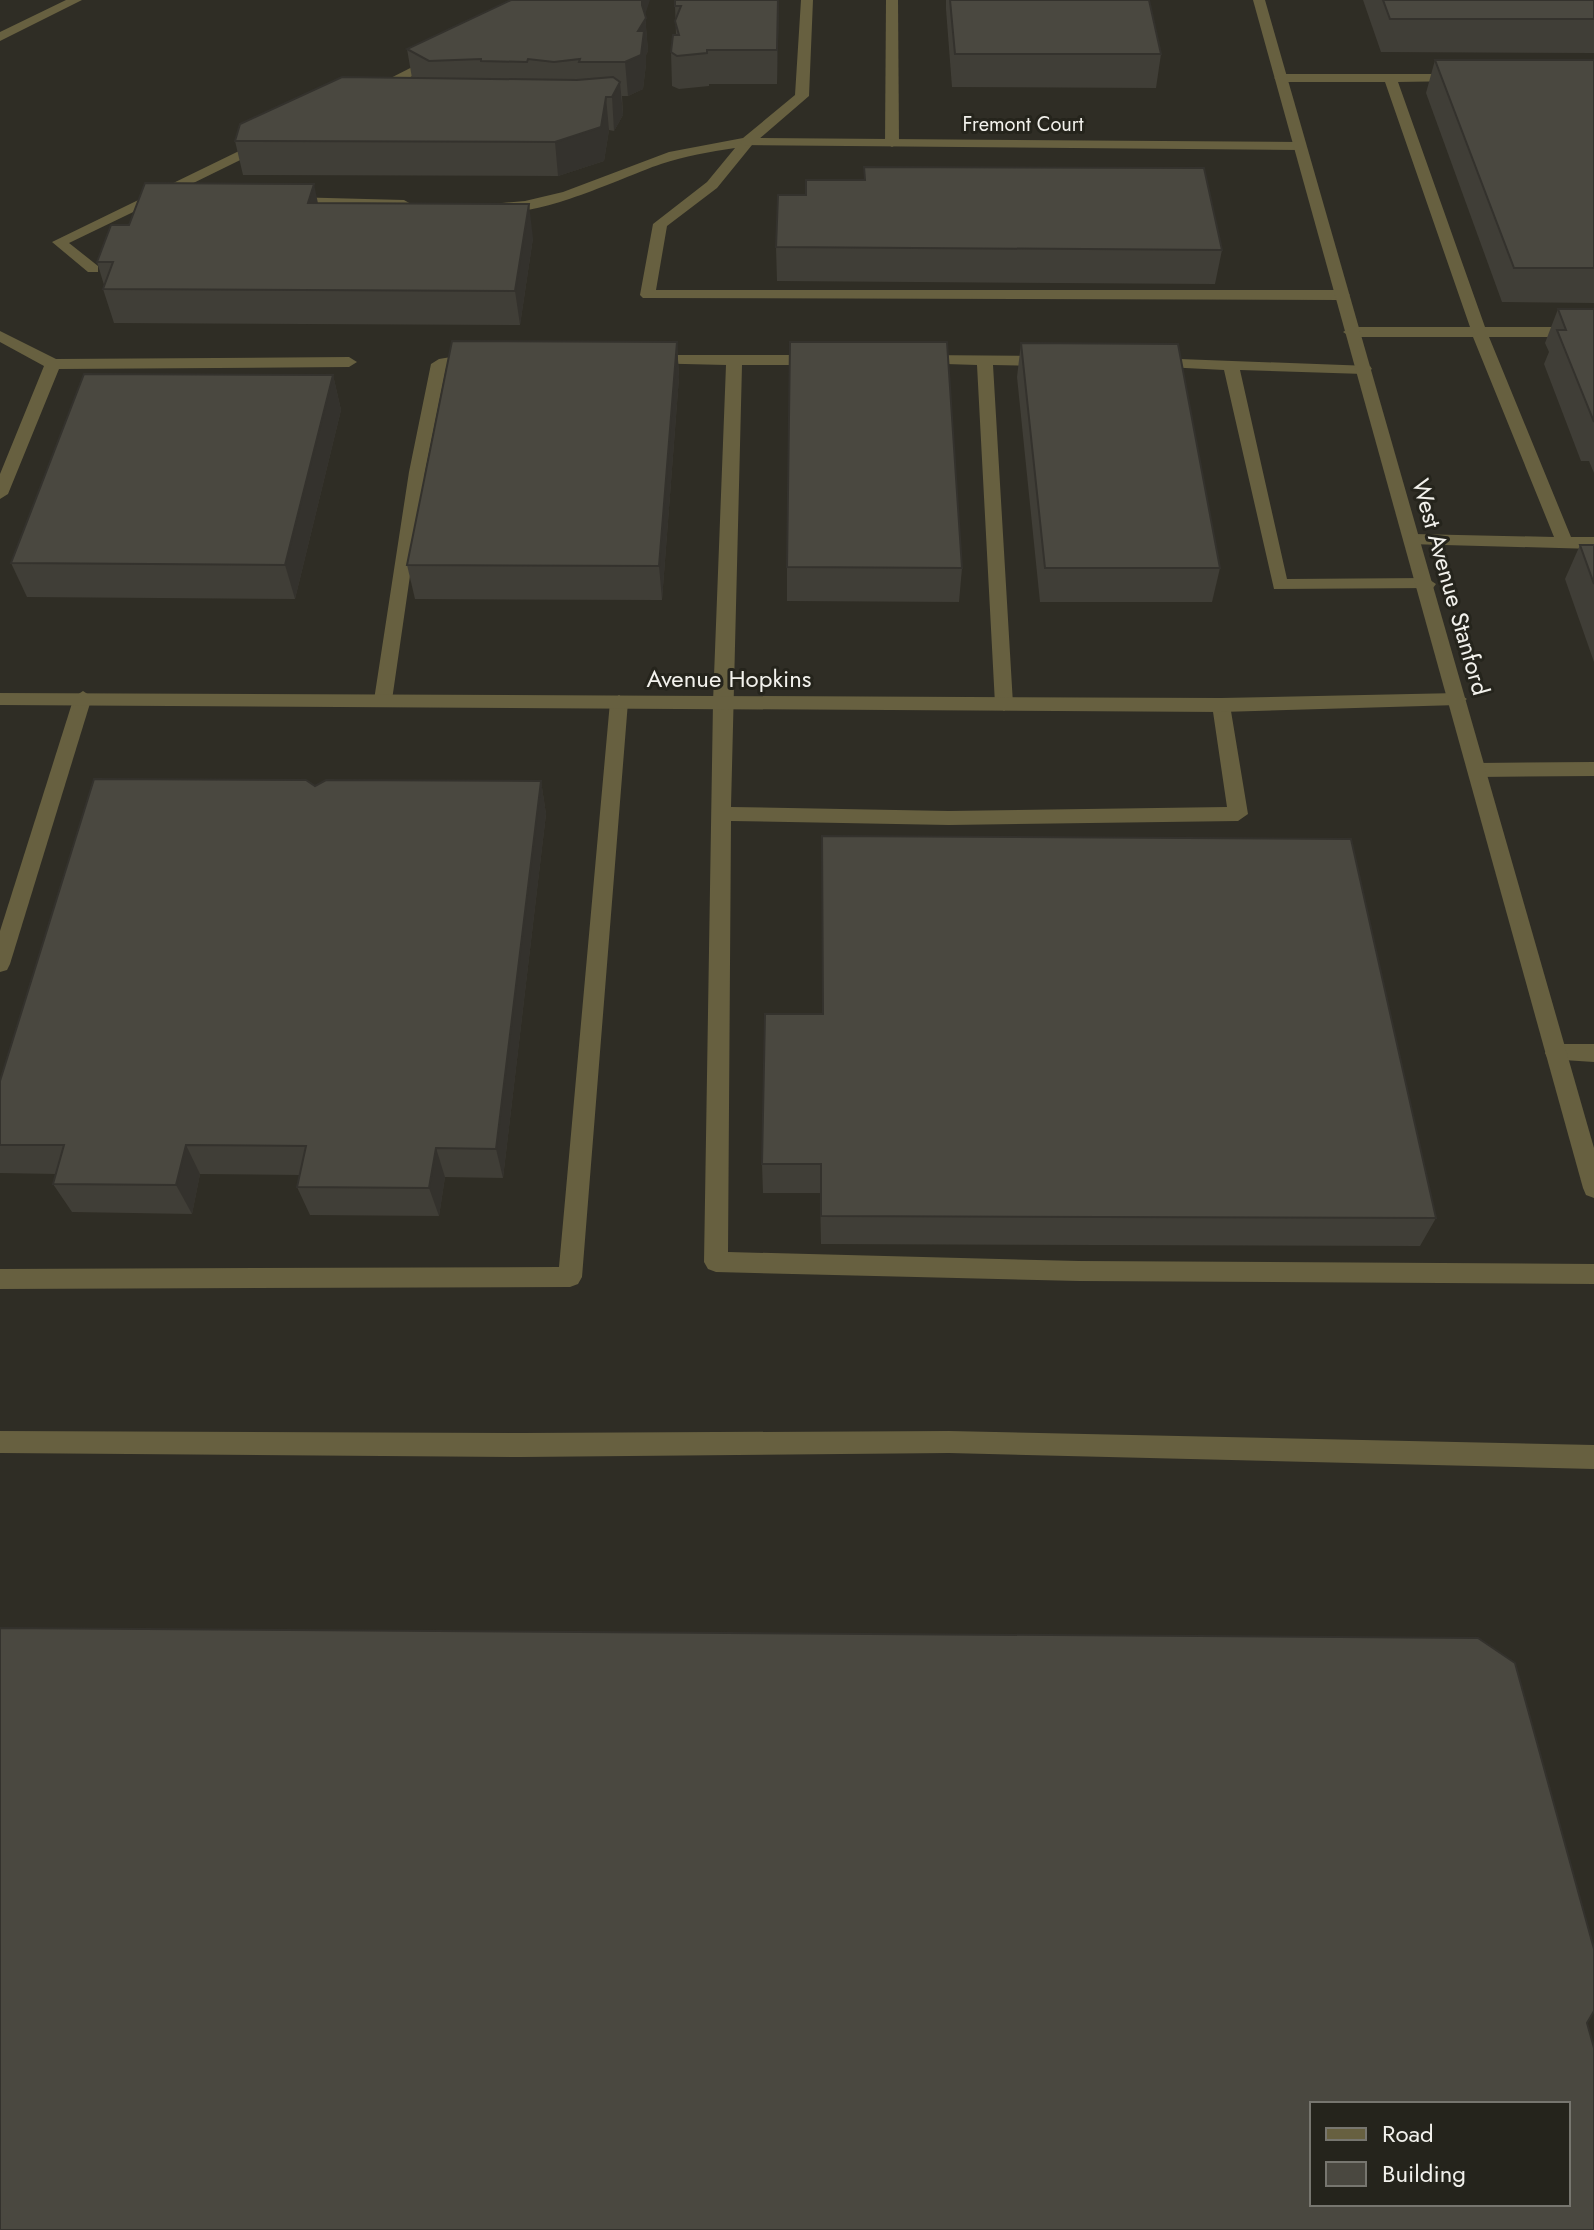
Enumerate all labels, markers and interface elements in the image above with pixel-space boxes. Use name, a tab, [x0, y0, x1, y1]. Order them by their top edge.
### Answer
street label: Fremont Court	[962, 110, 1084, 139]
street label: West Avenue Stanford	[1403, 475, 1499, 699]
street label: Avenue Hopkins	[647, 661, 811, 696]
legend	[1310, 2102, 1570, 2206]
text: Road	[1382, 2116, 1434, 2151]
text: Building	[1382, 2156, 1466, 2191]

